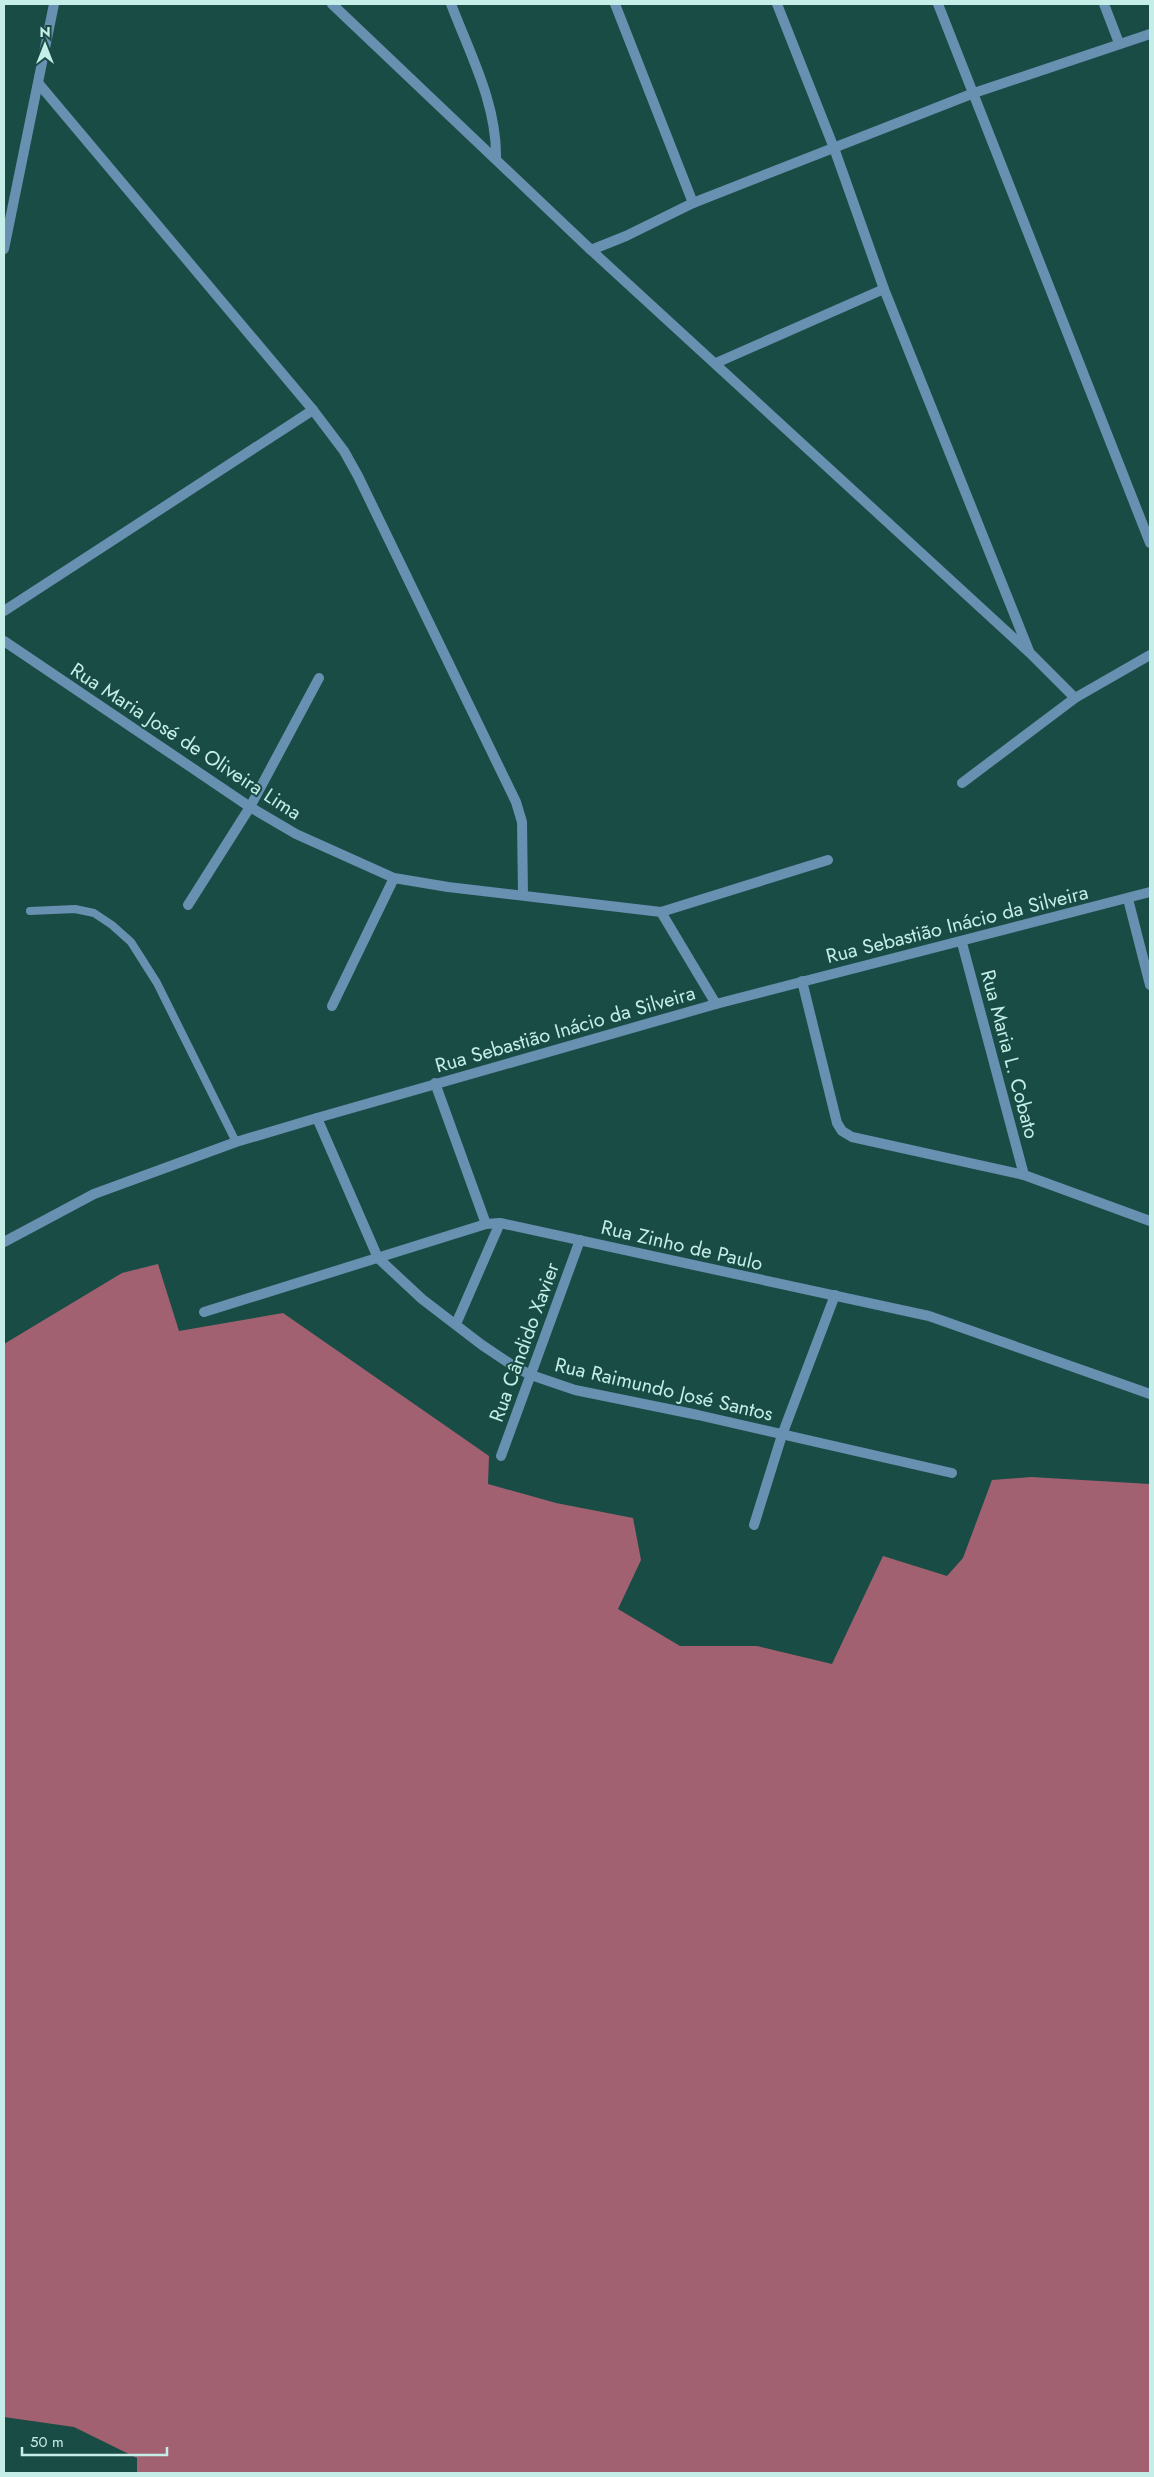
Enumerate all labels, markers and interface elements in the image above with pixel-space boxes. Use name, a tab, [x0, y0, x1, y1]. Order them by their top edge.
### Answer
north arrow	[20, 20, 70, 70]
text: N	[39, 22, 51, 42]
street label: Rua Maria José de Oliveira Lima	[65, 656, 307, 827]
street label: Rua Sebastião Inácio da Silveira	[823, 878, 1091, 971]
street label: Rua Maria L. Cobato	[973, 966, 1046, 1142]
street label: Rua Sebastião Inácio da Silveira	[432, 978, 699, 1081]
street label: Rua Zinho de Paulo	[598, 1213, 766, 1278]
street label: Rua Cândido Xavier	[482, 1258, 567, 1426]
street label: Rua Raimundo José Santos	[552, 1350, 776, 1429]
scale bar	[22, 2424, 168, 2456]
text: 50 m	[30, 2431, 64, 2453]

